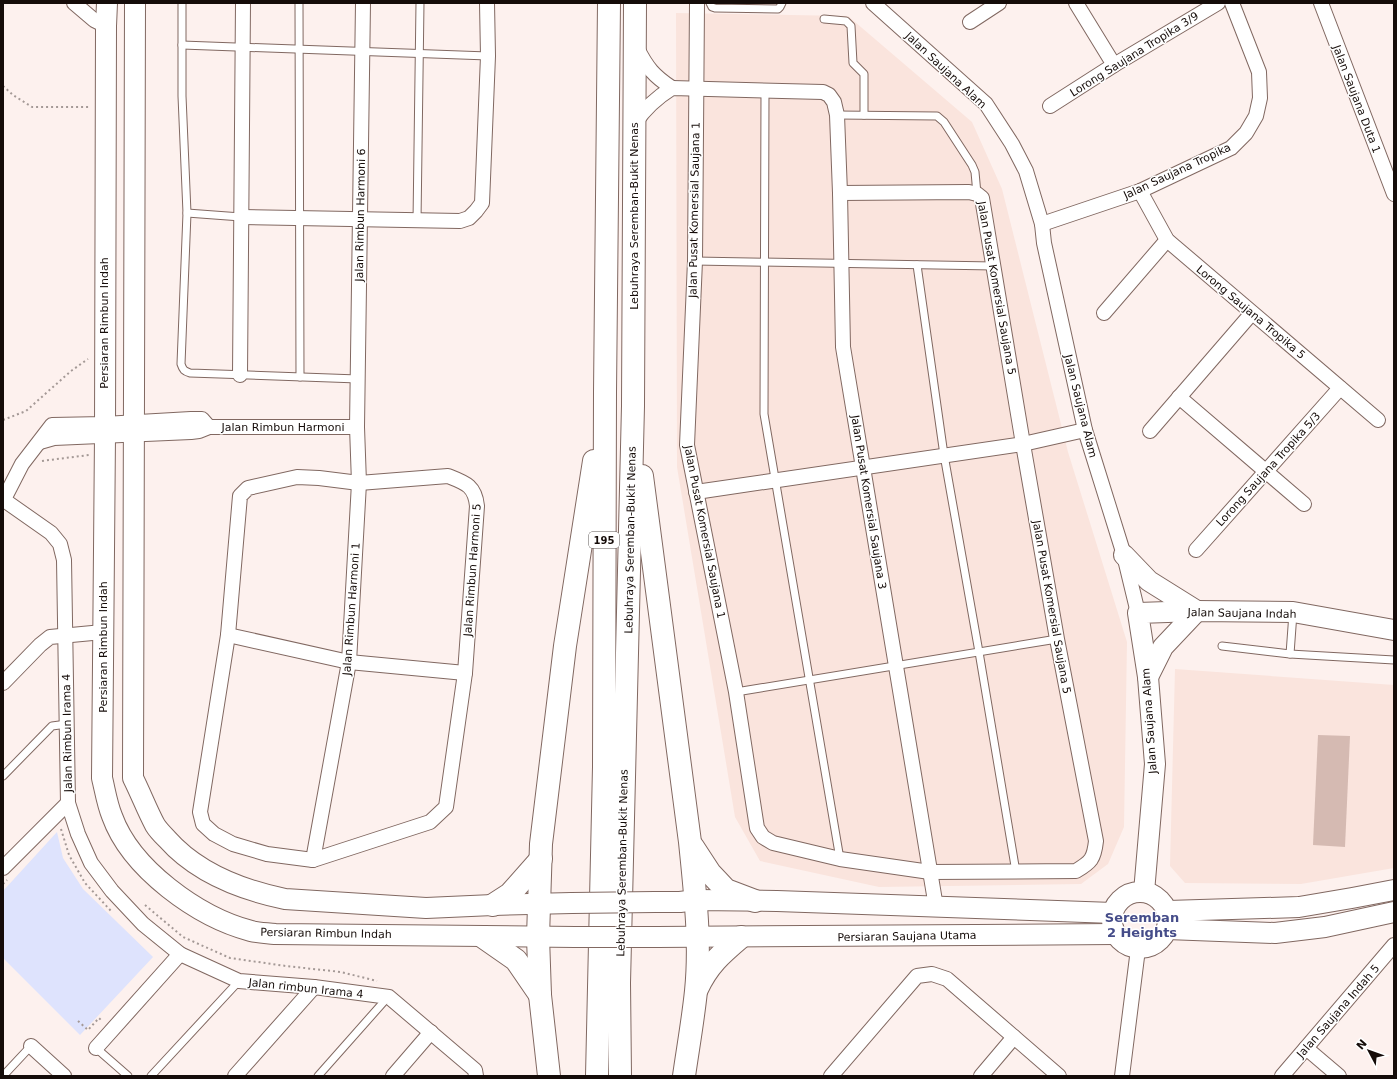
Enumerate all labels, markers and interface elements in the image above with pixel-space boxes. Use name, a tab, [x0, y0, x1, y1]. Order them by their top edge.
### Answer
street label: Lorong Saujana Tropika 3/9	[1068, 9, 1201, 99]
street label: Jalan Saujana Alam	[902, 29, 989, 111]
street label: Jalan Saujana Duta 1	[1330, 42, 1383, 155]
street label: Lebuhraya Seremban-Bukit Nenas	[628, 122, 641, 310]
street label: Jalan Pusat Komersial Saujana 1	[686, 122, 703, 299]
street label: Jalan Saujana Tropika	[1121, 141, 1233, 202]
street label: Jalan Rimbun Harmoni 6	[353, 148, 368, 283]
street label: Jalan Pusat Komersial Saujana 5	[975, 199, 1018, 376]
street label: Persiaran Rimbun Indah	[98, 257, 111, 389]
street label: Lorong Saujana Tropika 5	[1193, 263, 1308, 362]
street label: Jalan Saujana Alam	[1061, 352, 1100, 459]
street label: Lorong Saujana Tropika 5/3	[1214, 410, 1323, 529]
street label: Jalan Pusat Komersial Saujana 3	[848, 413, 889, 590]
street label: Jalan Rimbun Harmoni	[221, 421, 344, 434]
street label: Jalan Pusat Komersial Saujana 1	[681, 443, 728, 620]
street label: Lebuhraya Seremban-Bukit Nenas	[622, 446, 639, 634]
street label: Jalan Rimbun Harmoni 5	[461, 503, 484, 638]
street label: Jalan Pusat Komersial Saujana 5	[1030, 518, 1073, 695]
road number: 195	[589, 532, 619, 548]
street label: Jalan Rimbun Harmoni 1	[340, 542, 363, 677]
street label: Persiaran Rimbun Indah	[97, 581, 110, 713]
street label: Jalan Saujana Indah	[1186, 606, 1297, 621]
street label: Jalan Saujana Alam	[1139, 668, 1160, 775]
street label: Jalan Rimbun Irama 4	[60, 674, 75, 793]
street label: Lebuhraya Seremban-Bukit Nenas	[614, 769, 631, 957]
district label: Seremban 2 Heights	[1105, 910, 1179, 940]
street label: Persiaran Rimbun Indah	[260, 926, 392, 941]
street label: Persiaran Saujana Utama	[837, 929, 977, 944]
street label: Jalan Saujana Indah 5	[1294, 962, 1382, 1061]
street label: Jalan rimbun Irama 4	[247, 976, 364, 1001]
north arrow	[1349, 1031, 1389, 1071]
text: N	[1354, 1037, 1370, 1053]

